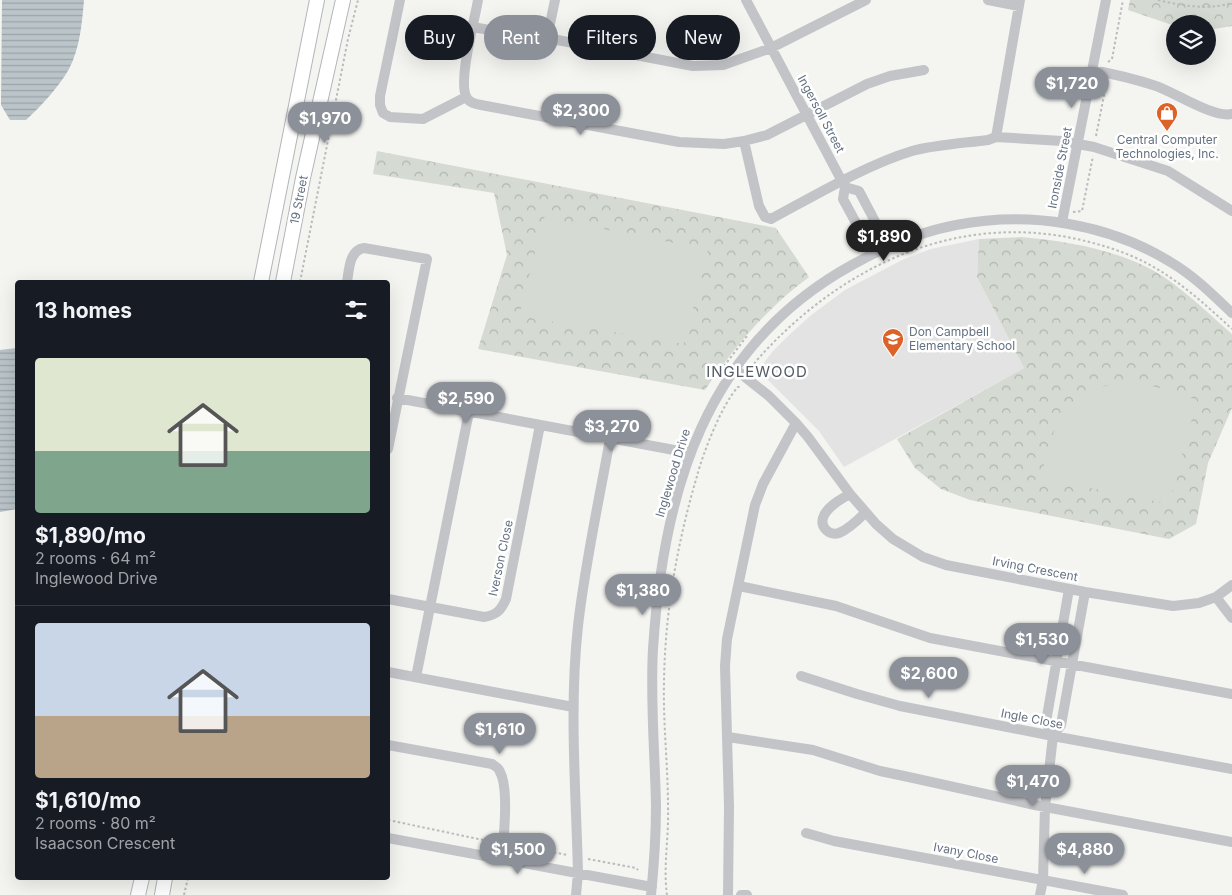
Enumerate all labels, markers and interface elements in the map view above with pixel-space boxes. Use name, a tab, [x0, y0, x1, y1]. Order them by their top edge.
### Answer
chip: Buy	[405, 15, 474, 60]
chip: Rent	[484, 15, 558, 60]
chip: Filters	[568, 15, 656, 60]
chip: New	[666, 15, 740, 60]
map controls	[1166, 15, 1216, 65]
button: layers	[1166, 15, 1216, 65]
pin: $1,720	[1031, 66, 1113, 109]
street label: Ingersoll Street	[795, 72, 848, 155]
text: $1,720	[1046, 73, 1098, 93]
pin: $2,300	[540, 94, 622, 136]
text: $2,300	[552, 100, 610, 120]
shop icon: Central Computer Technologies, Inc.	[1155, 101, 1179, 132]
pin: $1,970	[284, 102, 366, 144]
text: $1,970	[299, 108, 351, 128]
street label: Ironside Street	[1044, 126, 1075, 210]
place label: Central Computer Technologies, Inc.	[1115, 132, 1219, 161]
street label: 19 Street	[286, 174, 311, 226]
pin: $1,890	[843, 220, 925, 262]
text: $1,890	[857, 226, 911, 246]
icon: filters	[342, 296, 370, 324]
text: 13 homes	[35, 298, 132, 323]
place label: Don Campbell Elementary School	[909, 324, 1015, 353]
school or university icon: Don Campbell Elementary School	[881, 327, 905, 358]
district label: INGLEWOOD	[706, 362, 808, 381]
pin: $2,590	[425, 382, 507, 424]
text: $2,590	[437, 388, 495, 408]
icon: home	[158, 390, 248, 480]
pin: $3,270	[571, 410, 653, 452]
text: $3,270	[584, 416, 640, 436]
street label: Inglewood Drive	[652, 427, 693, 519]
street label: Iverson Close	[485, 518, 516, 597]
text: $1,890/mo	[35, 523, 146, 548]
text: 2 rooms · 64 m²	[35, 548, 156, 568]
street label: Irving Crescent	[991, 553, 1079, 584]
text: Inglewood Drive	[35, 568, 157, 588]
pin: $1,380	[602, 574, 684, 616]
text: $1,380	[616, 580, 670, 600]
pin: $1,530	[1001, 622, 1083, 665]
text: $1,530	[1015, 629, 1069, 649]
icon: home	[158, 656, 248, 746]
pin: $2,600	[888, 656, 970, 699]
text: $2,600	[900, 663, 958, 683]
street label: Ingle Close	[1000, 705, 1065, 732]
pin: $1,610	[459, 712, 541, 755]
text: $1,610	[475, 719, 525, 739]
pin: $1,470	[992, 764, 1074, 807]
text: $1,470	[1006, 771, 1060, 791]
text: $1,610/mo	[35, 788, 141, 813]
text: 2 rooms · 80 m²	[35, 813, 156, 833]
pin: $1,500	[477, 832, 559, 875]
pin: $4,880	[1044, 832, 1126, 875]
text: Isaacson Crescent	[35, 833, 175, 853]
text: $1,500	[491, 839, 545, 859]
street label: Ivany Close	[932, 839, 1000, 866]
text: $4,880	[1056, 839, 1114, 859]

